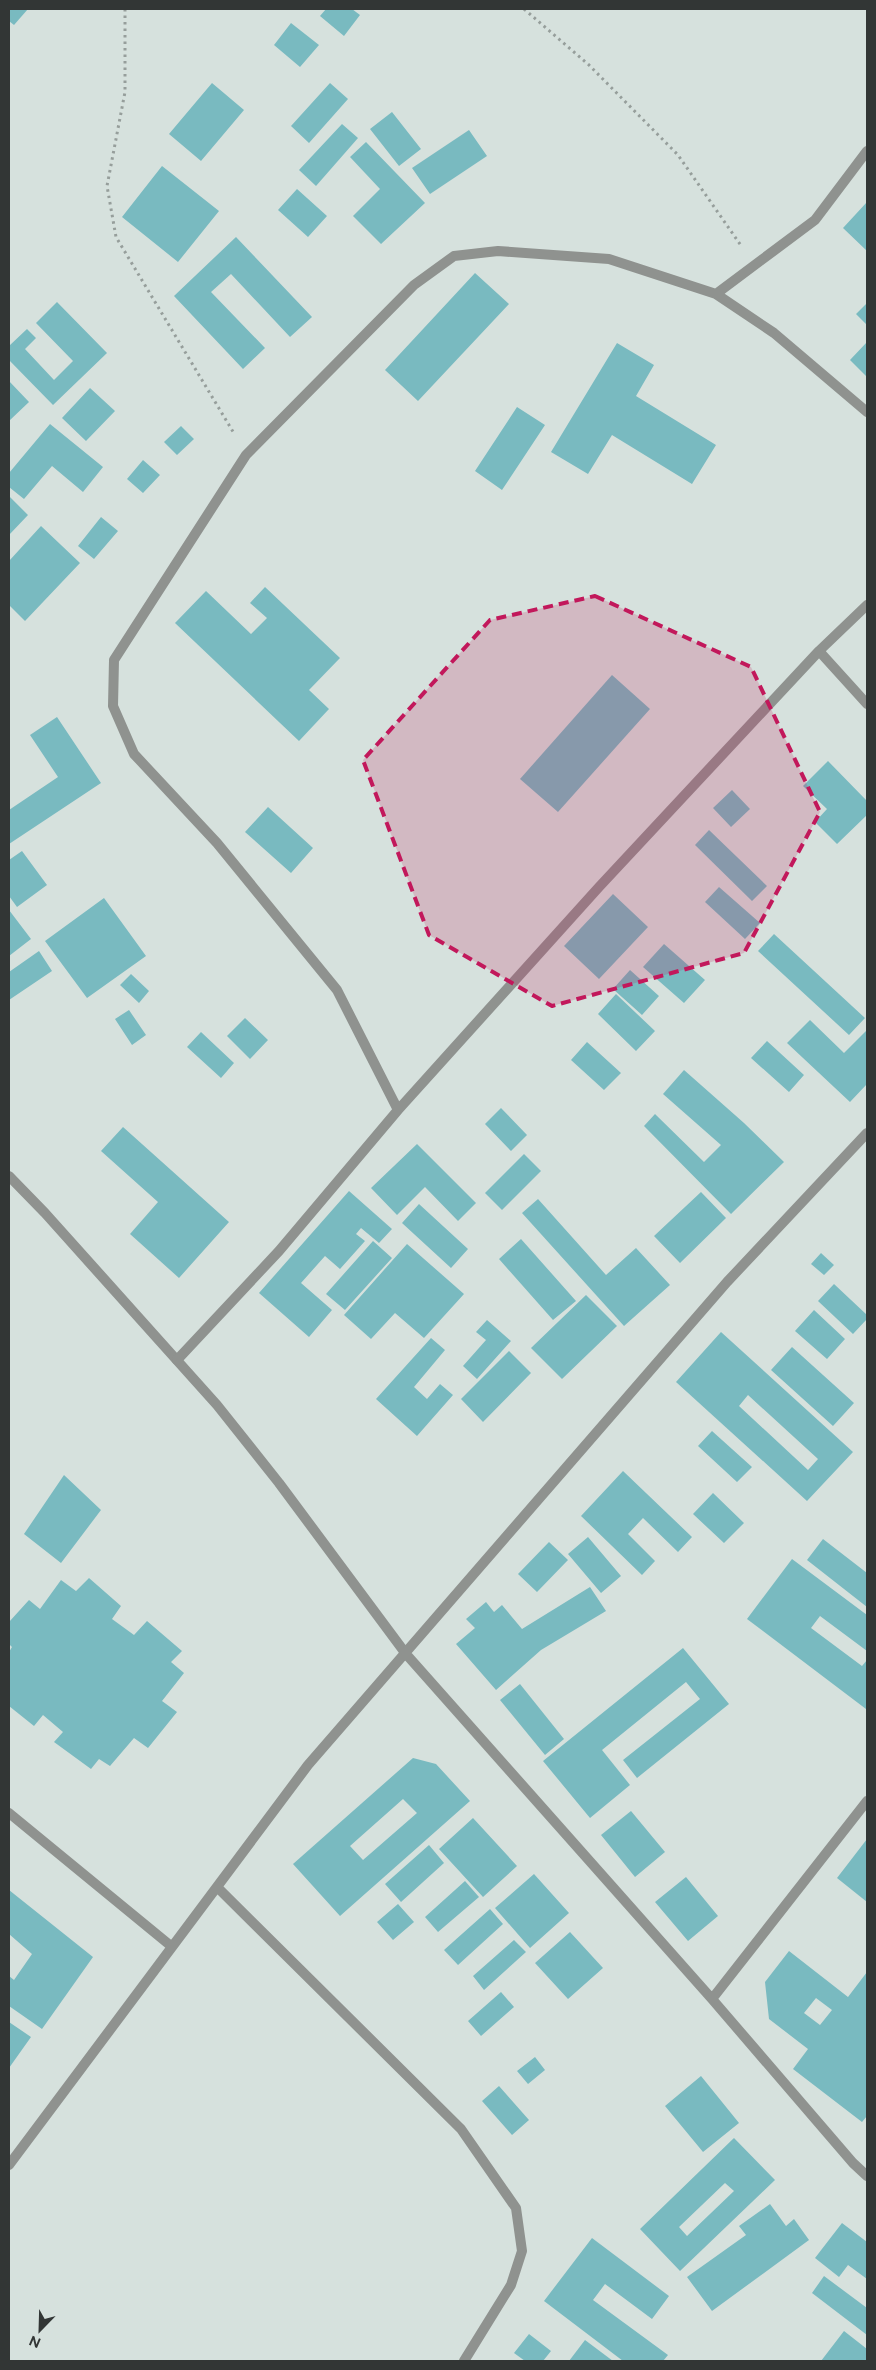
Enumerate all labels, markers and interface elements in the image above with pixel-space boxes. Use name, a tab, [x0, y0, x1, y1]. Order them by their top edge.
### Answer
north arrow	[15, 2305, 65, 2355]
text: N	[27, 2332, 43, 2351]

